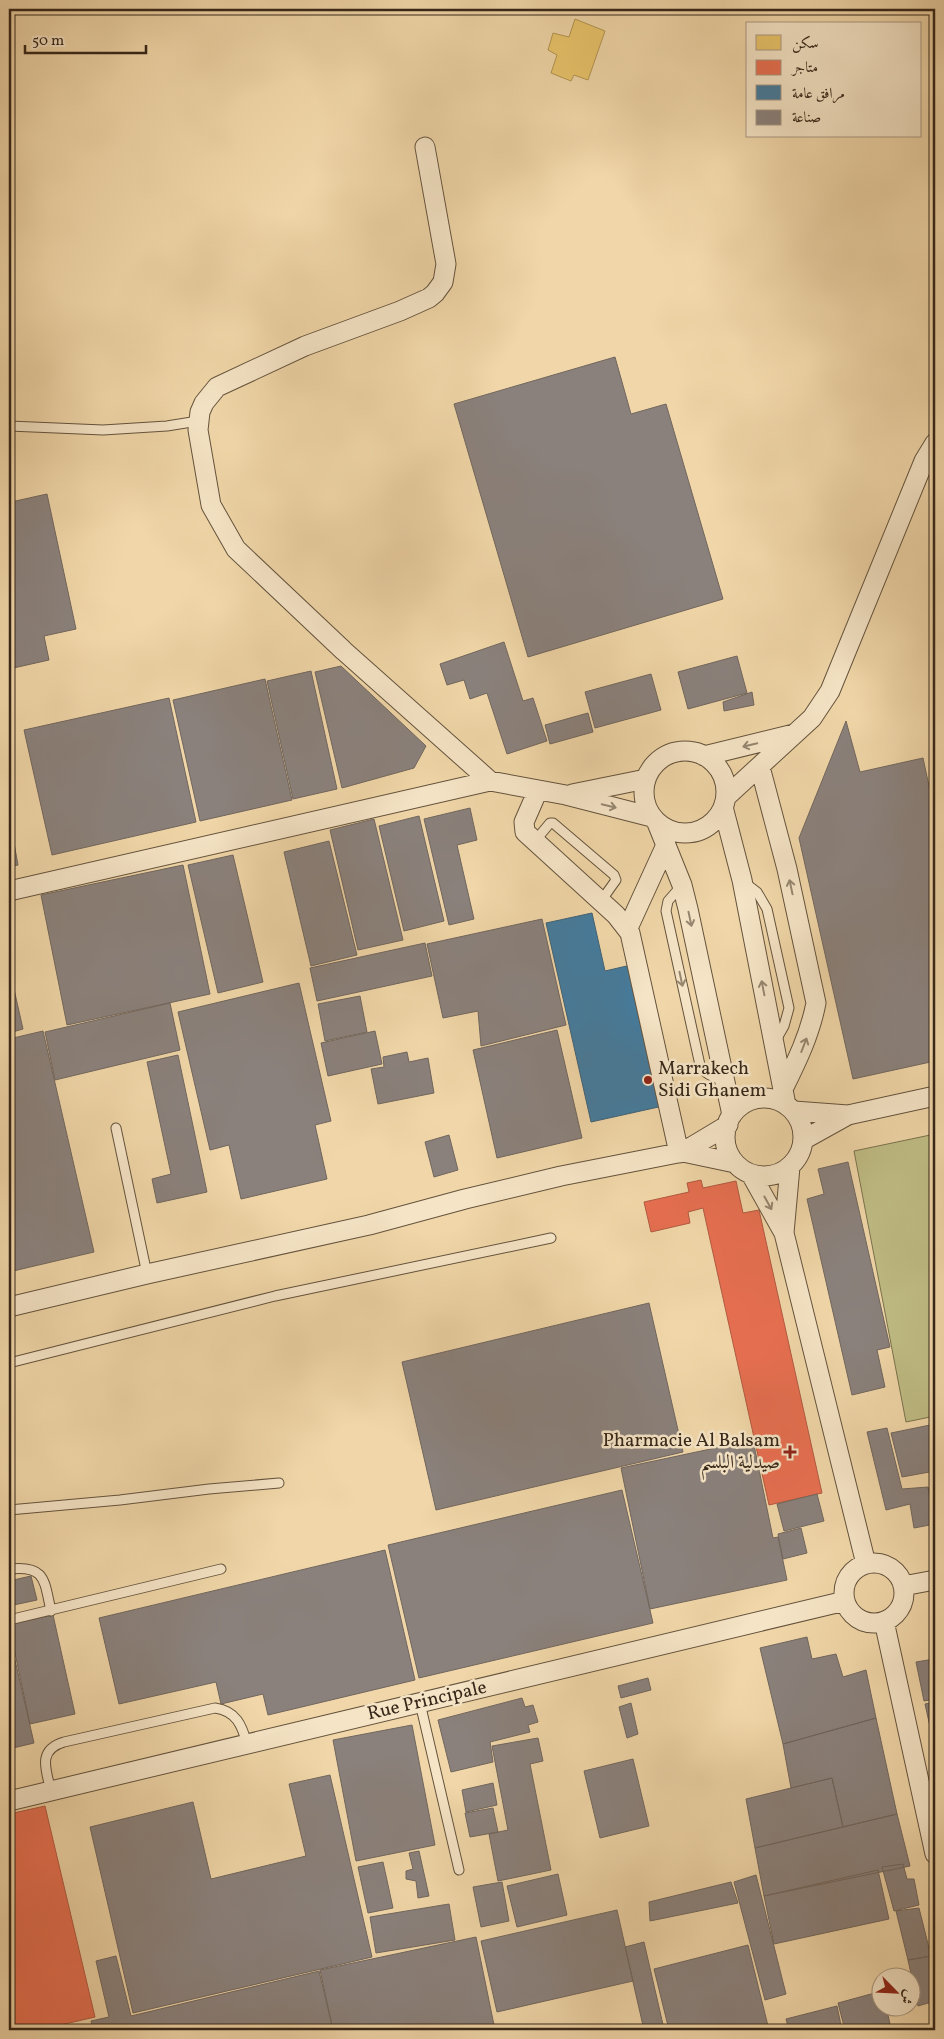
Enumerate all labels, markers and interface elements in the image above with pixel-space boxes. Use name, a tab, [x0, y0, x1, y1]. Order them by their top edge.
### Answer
scale bar	[25, 22, 146, 54]
legend	[746, 22, 922, 138]
text: 50 m	[32, 31, 64, 52]
text: سكن	[792, 34, 819, 55]
text: متاجر	[790, 58, 818, 79]
text: مرافق عامة	[792, 84, 845, 105]
text: صناعة	[792, 108, 821, 129]
one-way arrow	[742, 741, 758, 750]
one-way arrow	[601, 802, 617, 811]
one-way arrow	[786, 879, 795, 895]
one-way arrow	[686, 910, 695, 926]
one-way arrow	[677, 971, 686, 987]
one-way arrow	[757, 981, 767, 997]
one-way arrow	[800, 1038, 809, 1053]
place label: Marrakech Sidi Ghanem	[658, 1056, 766, 1104]
marker: Marrakech Sidi Ghanem	[642, 1074, 654, 1086]
one-way arrow	[763, 1195, 773, 1210]
place label: Pharmacie Al Balsam صيدلية البلسم	[603, 1428, 780, 1481]
marker: Pharmacie Al Balsam صيدلية البلسم	[784, 1446, 796, 1458]
street label: Rue Principale	[365, 1675, 489, 1727]
north arrow	[872, 1966, 922, 2016]
text: ش	[895, 1986, 918, 2007]

